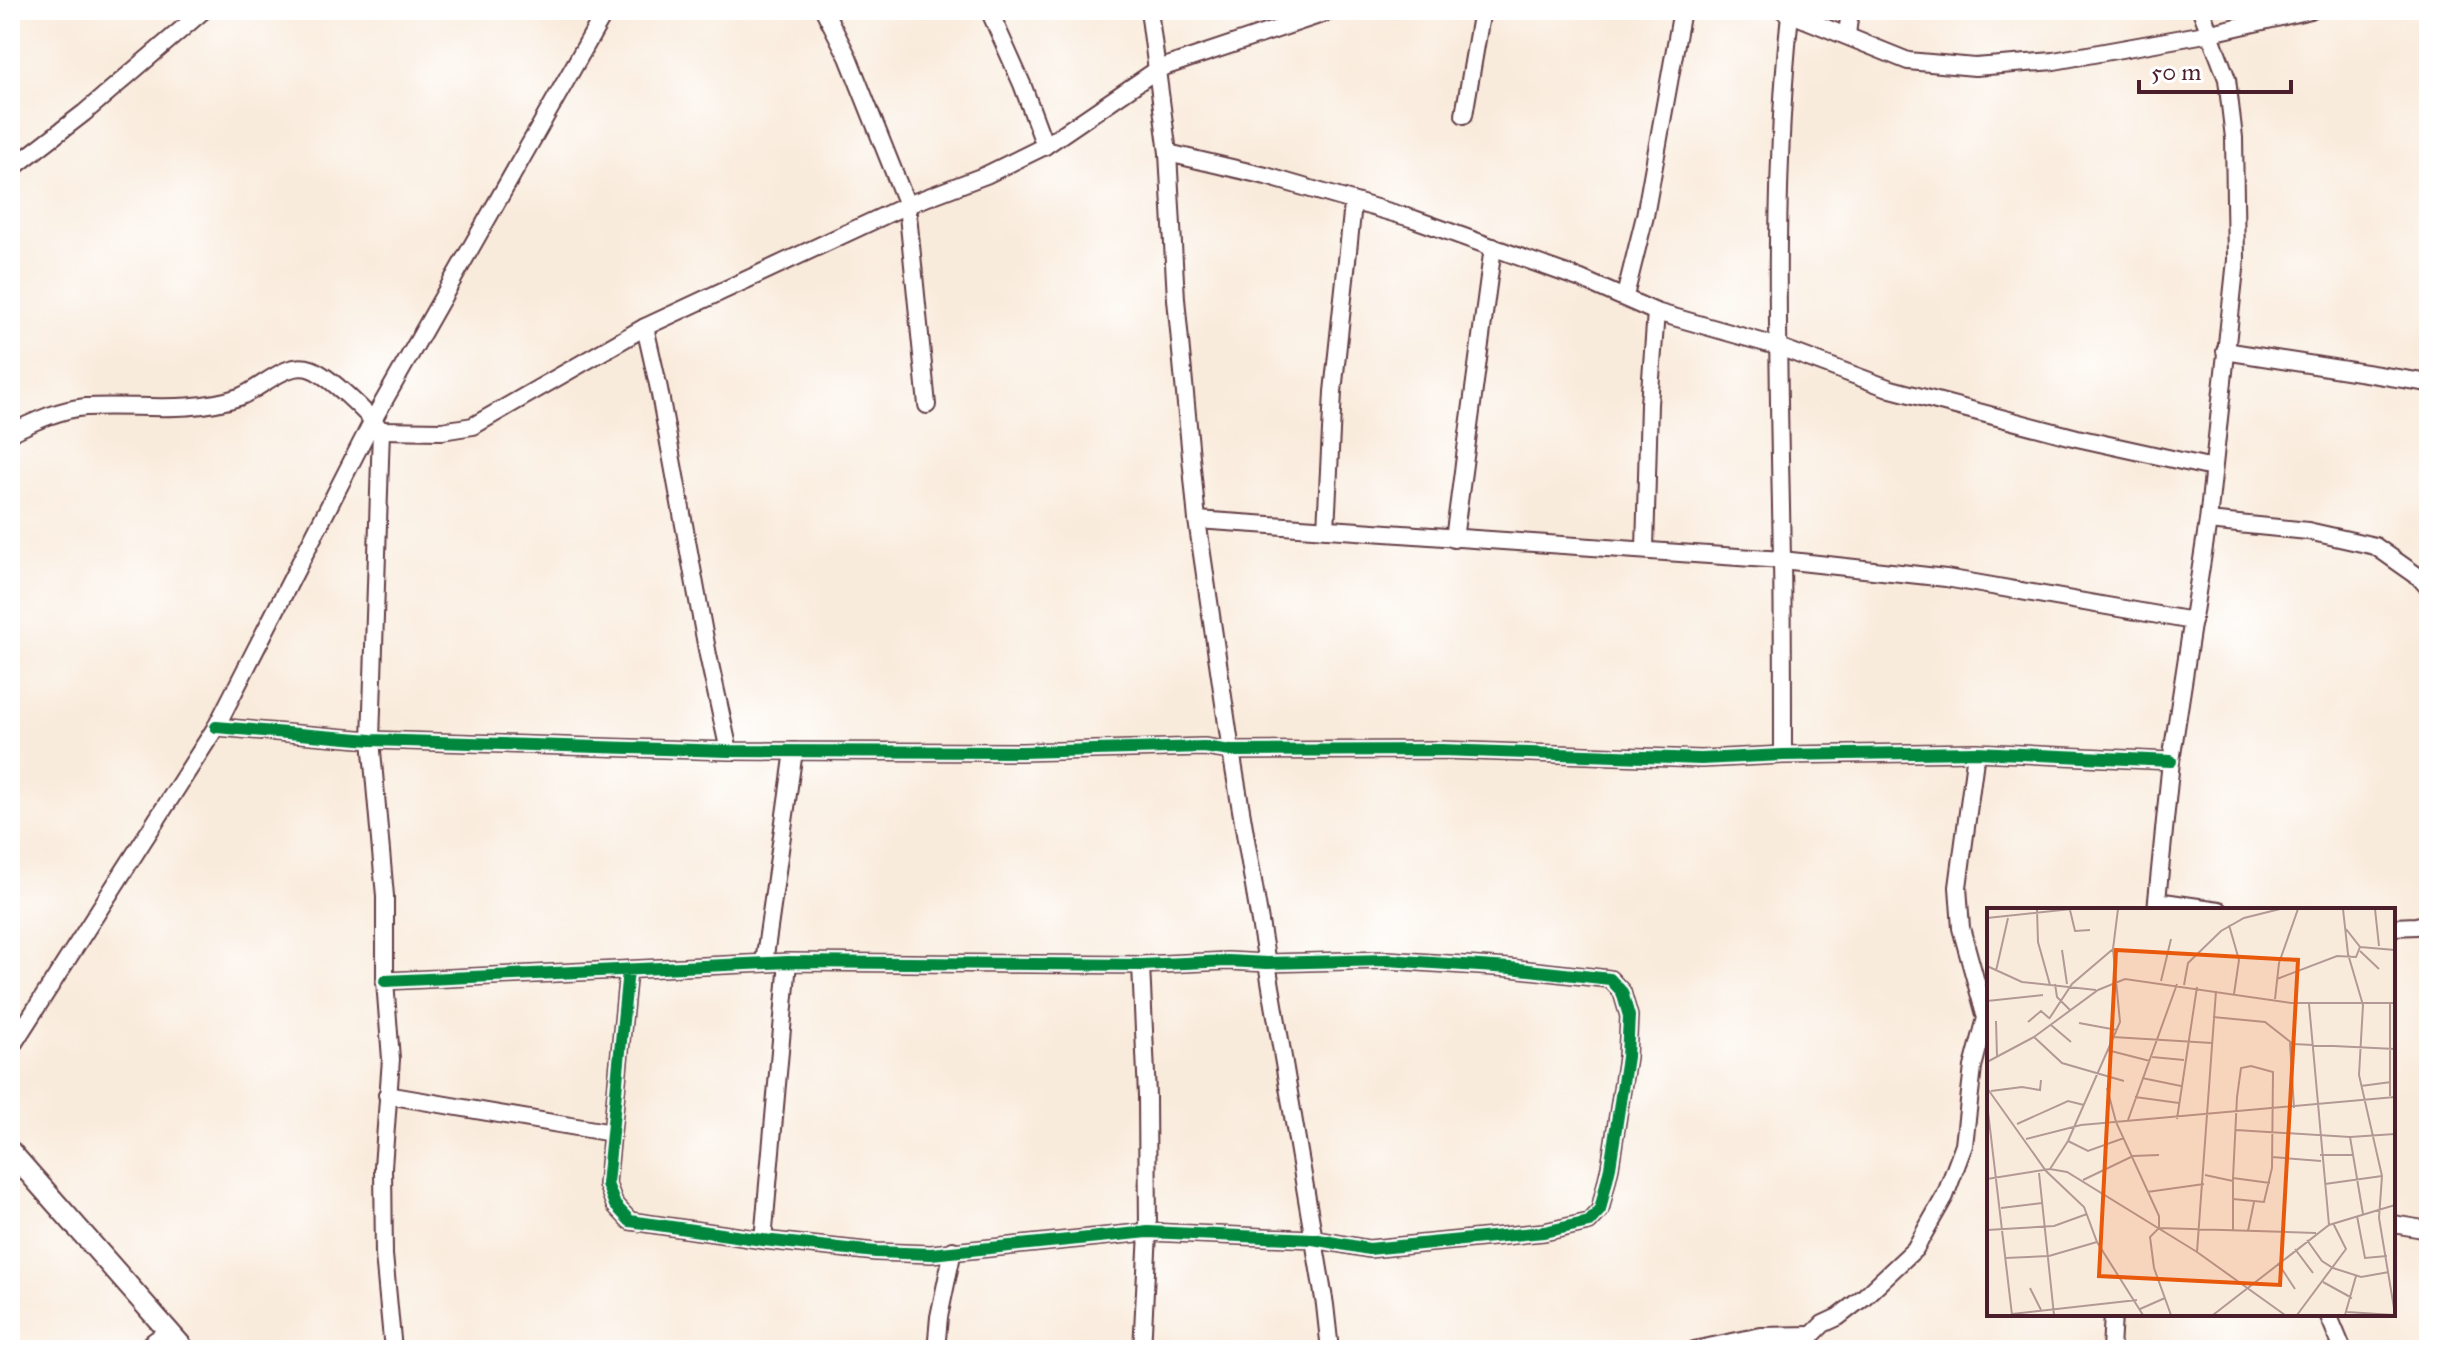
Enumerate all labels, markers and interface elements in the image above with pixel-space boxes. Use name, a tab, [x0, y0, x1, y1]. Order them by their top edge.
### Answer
scale bar	[2139, 44, 2291, 94]
text: 50 m	[2151, 57, 2201, 87]
inset map	[1987, 908, 2395, 1316]

